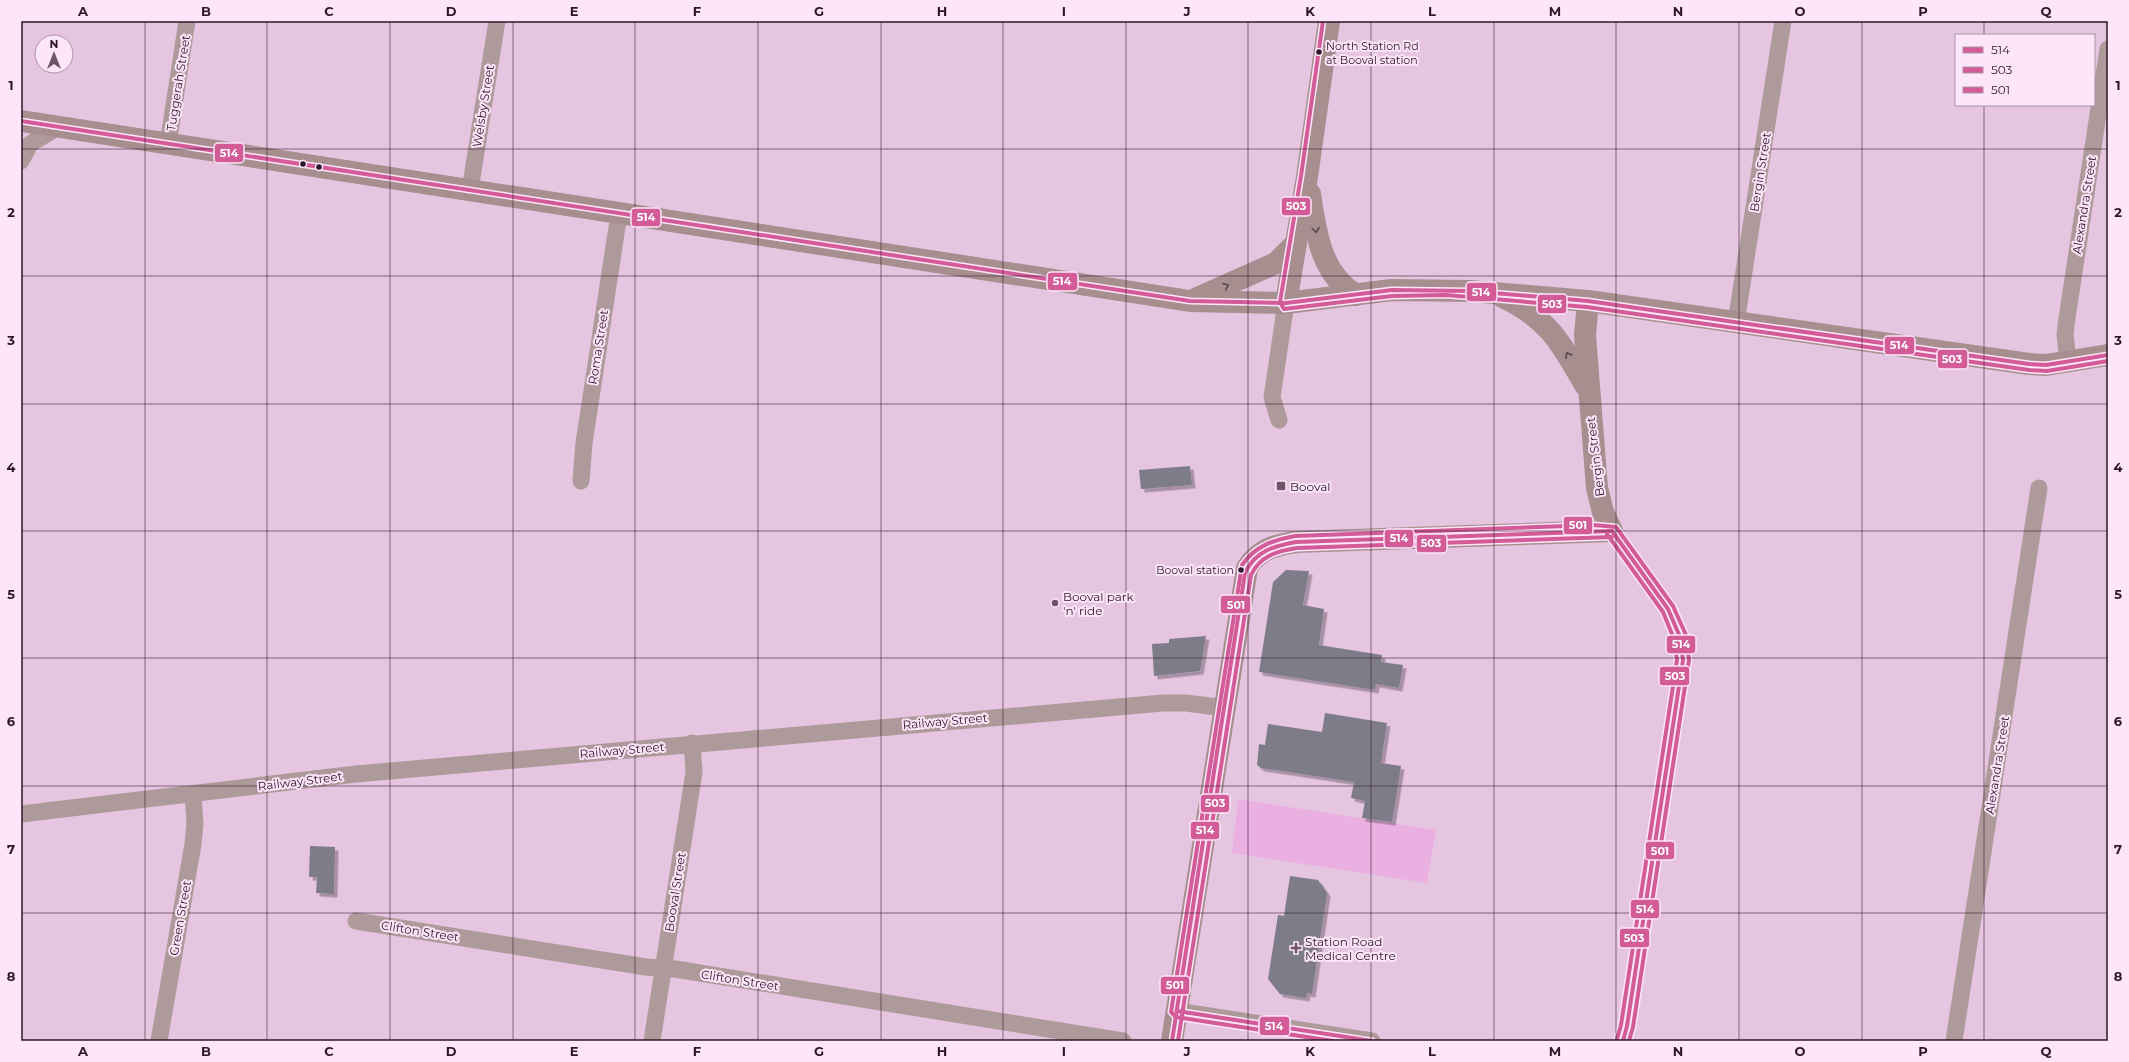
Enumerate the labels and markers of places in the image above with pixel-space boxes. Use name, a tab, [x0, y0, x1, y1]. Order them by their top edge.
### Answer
place label: North Station Rd at Booval station	[1326, 39, 1419, 67]
marker: North Station Rd at Booval station	[1314, 47, 1324, 57]
unlabelled marker	[298, 159, 308, 169]
unlabelled marker	[314, 162, 324, 172]
place label: Booval	[1290, 479, 1331, 494]
marker: Booval	[1275, 480, 1287, 492]
place label: Booval station	[1156, 563, 1234, 577]
marker: Booval station	[1236, 565, 1246, 575]
place label: Booval park 'n' ride	[1063, 589, 1135, 618]
marker: Booval park 'n' ride	[1050, 598, 1060, 608]
place label: Station Road Medical Centre	[1305, 934, 1396, 963]
marker: Station Road Medical Centre	[1290, 942, 1302, 954]

